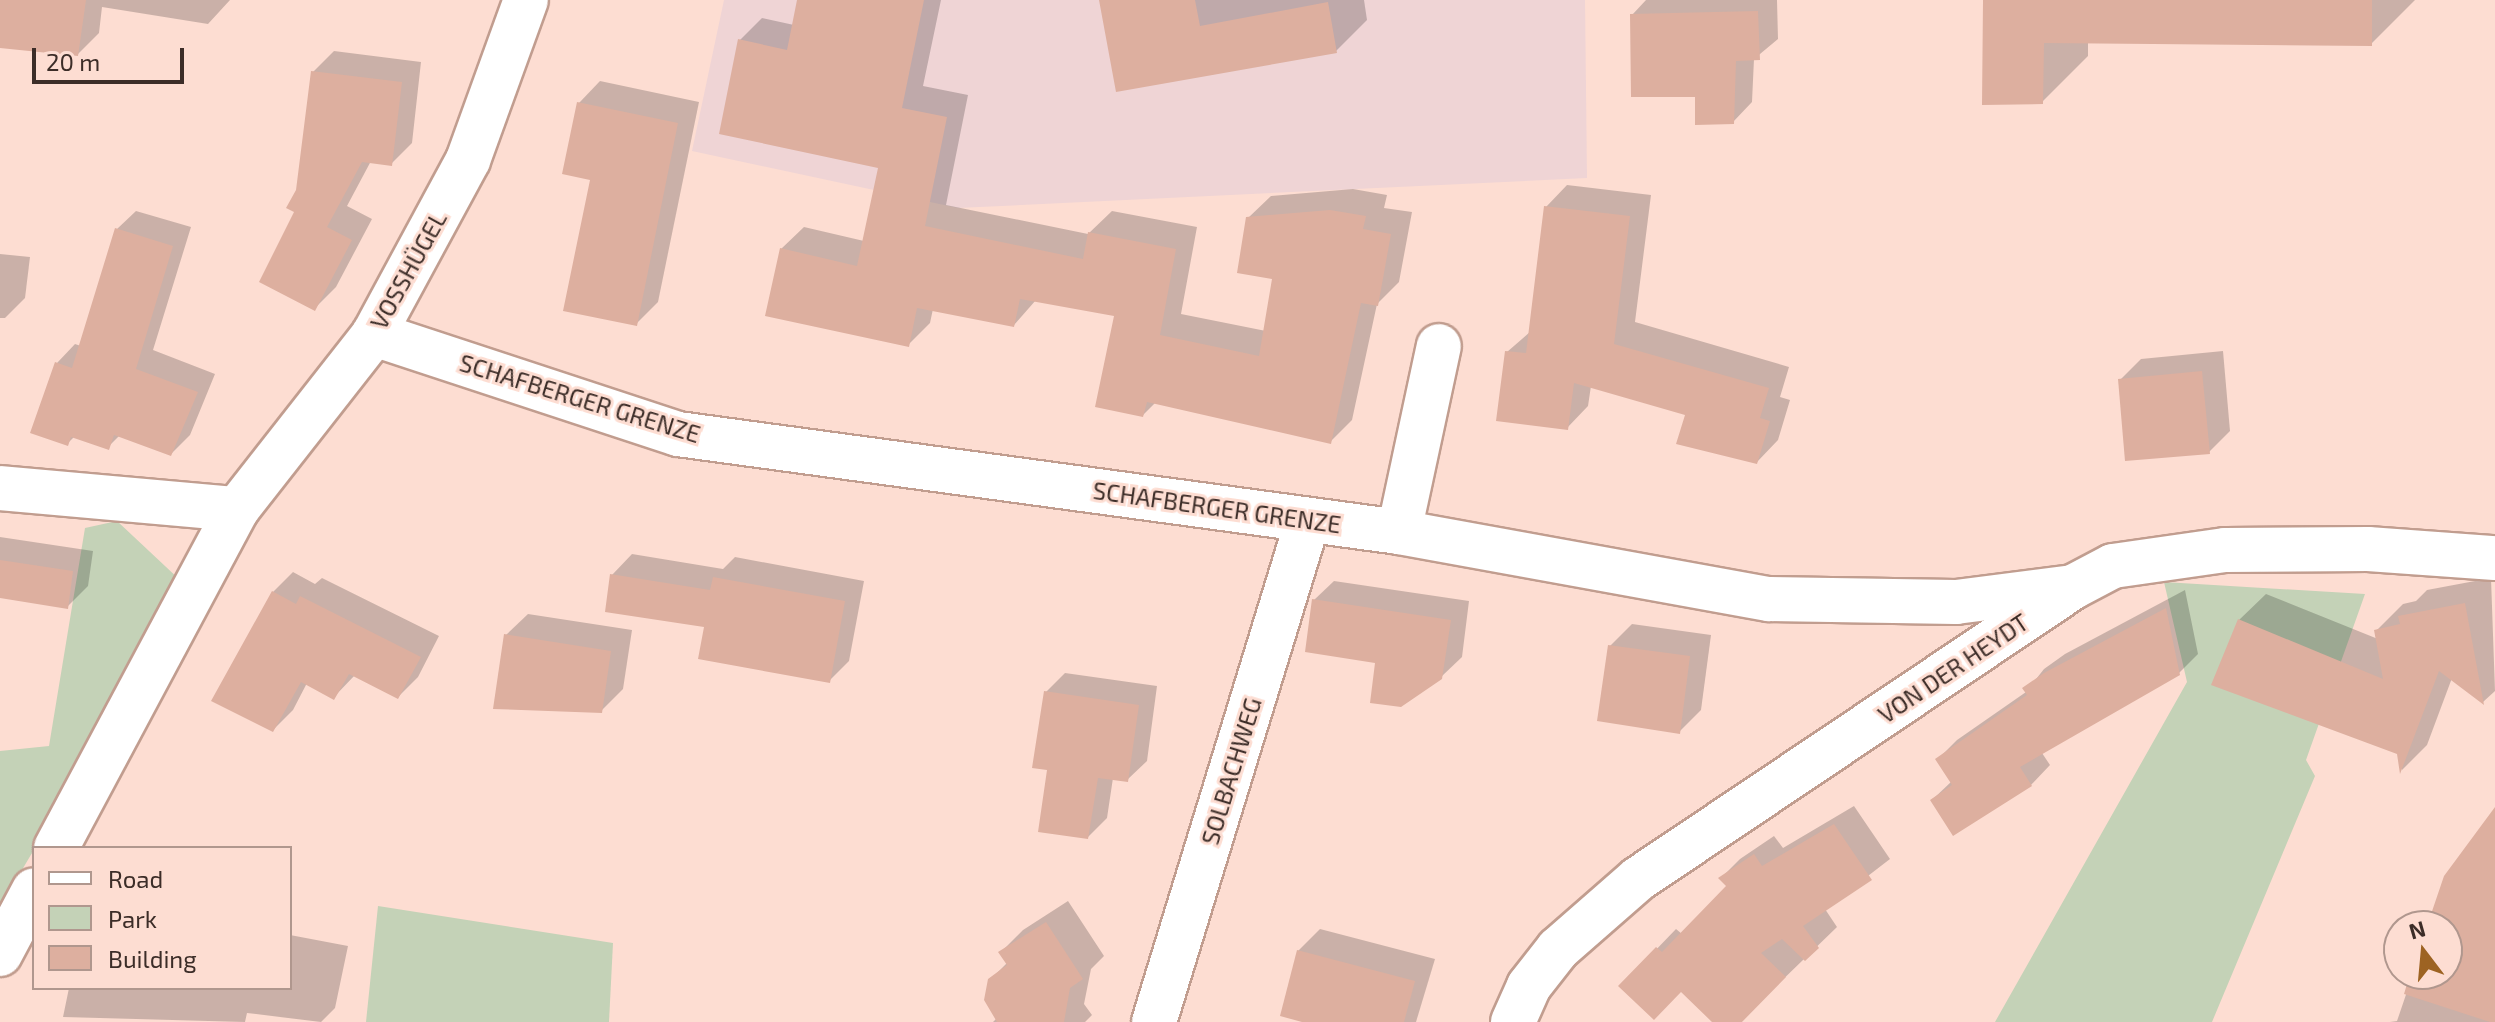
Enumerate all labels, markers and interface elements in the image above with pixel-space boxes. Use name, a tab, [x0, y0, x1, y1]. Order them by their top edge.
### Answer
scale bar	[36, 32, 188, 82]
text: 20 m	[46, 47, 100, 76]
street label: VOSSHÜGEL	[364, 206, 452, 334]
street label: SCHAFBERGER GRENZE	[456, 348, 704, 448]
street label: SCHAFBERGER GRENZE	[1091, 475, 1343, 539]
street label: VON DER HEYDT	[1872, 607, 2034, 729]
street label: SOLBACHWEG	[1195, 694, 1267, 848]
legend	[32, 846, 292, 990]
text: Road	[108, 864, 163, 893]
text: Park	[108, 904, 157, 933]
north arrow	[2383, 910, 2463, 990]
text: N	[2406, 914, 2428, 944]
text: Building	[108, 944, 197, 973]

